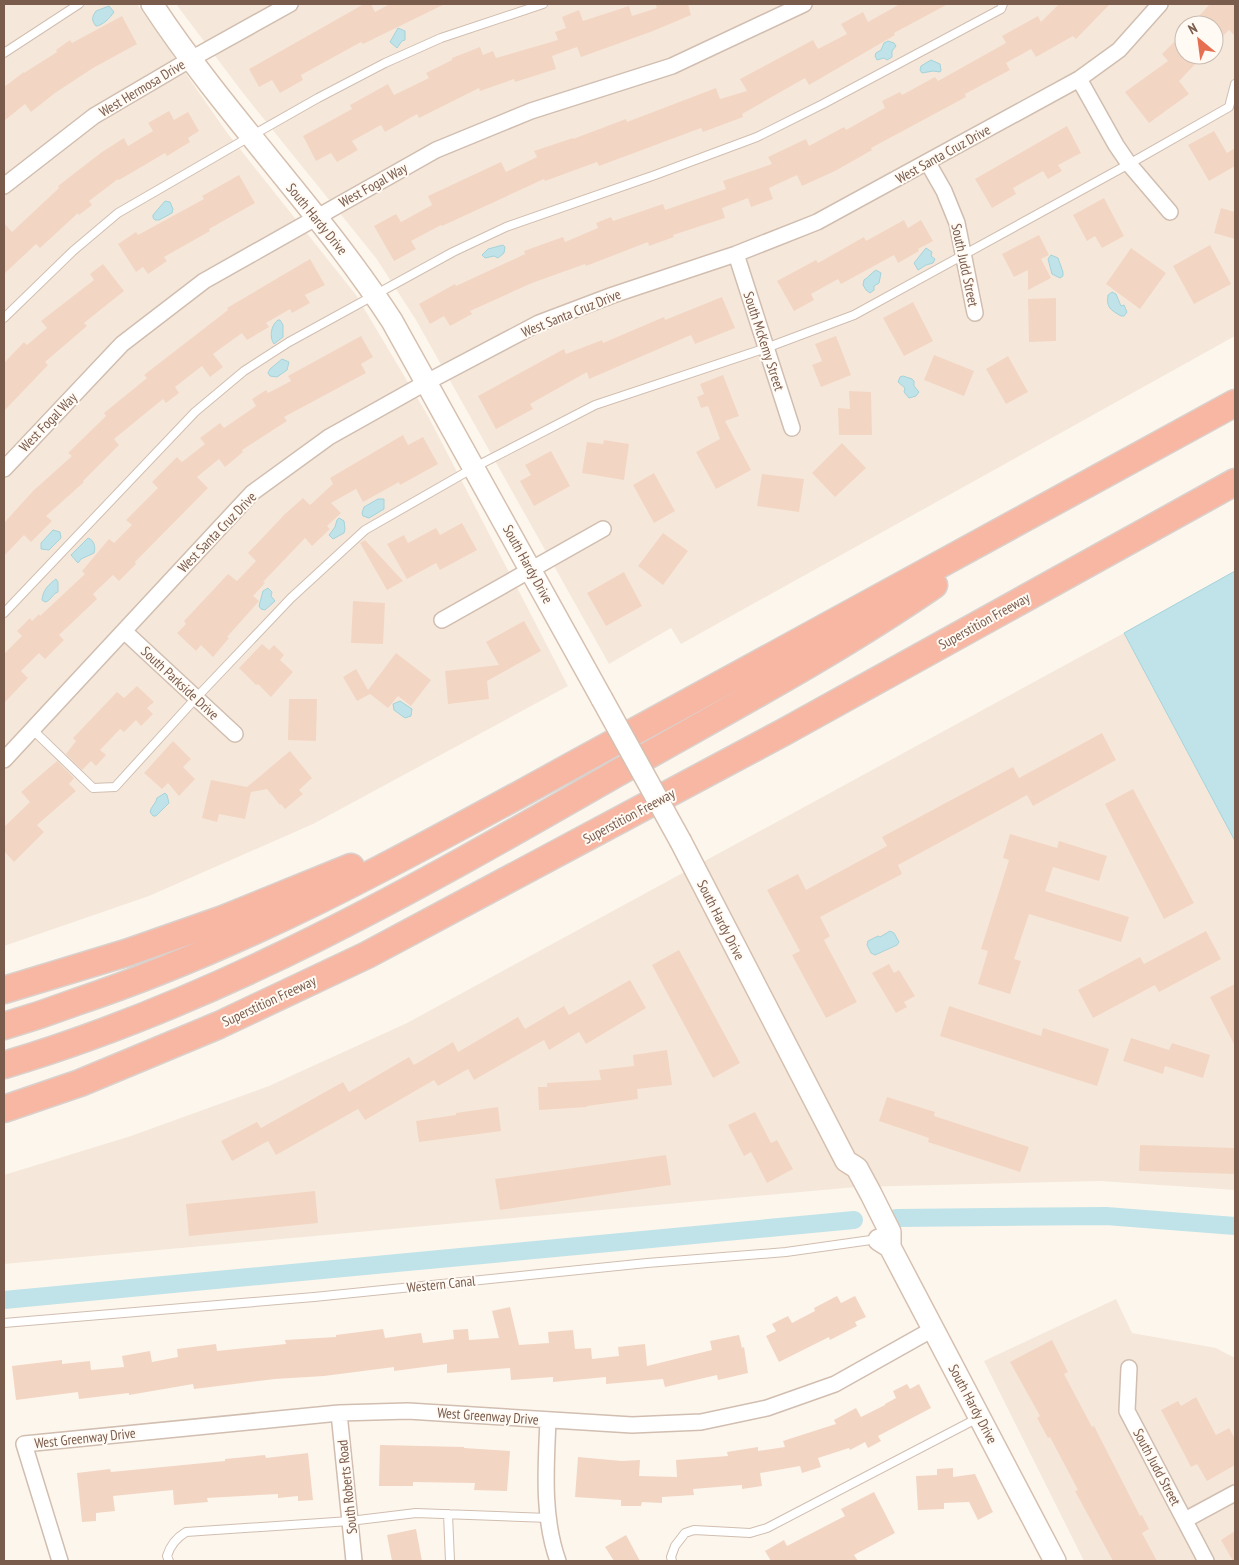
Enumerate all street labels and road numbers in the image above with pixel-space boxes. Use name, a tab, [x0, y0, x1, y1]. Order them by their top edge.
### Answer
street label: West Hermosa Drive	[96, 55, 189, 121]
street label: West Santa Cruz Drive	[892, 120, 994, 187]
street label: West Fogal Way	[336, 158, 411, 211]
street label: South Hardy Drive	[283, 179, 352, 259]
street label: South Judd Street	[947, 222, 983, 308]
street label: West Santa Cruz Drive	[519, 285, 624, 341]
street label: South McKemy Street	[740, 289, 789, 393]
street label: West Fogal Way	[15, 388, 81, 455]
street label: West Santa Cruz Drive	[174, 488, 260, 576]
street label: South Hardy Drive	[499, 521, 557, 607]
street label: Superstition Freeway	[935, 588, 1033, 653]
street label: South Parkside Drive	[137, 642, 223, 724]
street label: Superstition Freeway	[580, 784, 679, 848]
street label: South Hardy Drive	[693, 877, 749, 963]
street label: Superstition Freeway	[219, 971, 319, 1031]
street label: Western Canal	[406, 1271, 477, 1297]
street label: South Hardy Drive	[945, 1361, 1002, 1447]
street label: West Greenway Drive	[437, 1403, 540, 1429]
street label: West Greenway Drive	[33, 1424, 137, 1452]
street label: South Judd Street	[1129, 1425, 1185, 1509]
street label: South Roberts Road	[333, 1439, 361, 1535]

